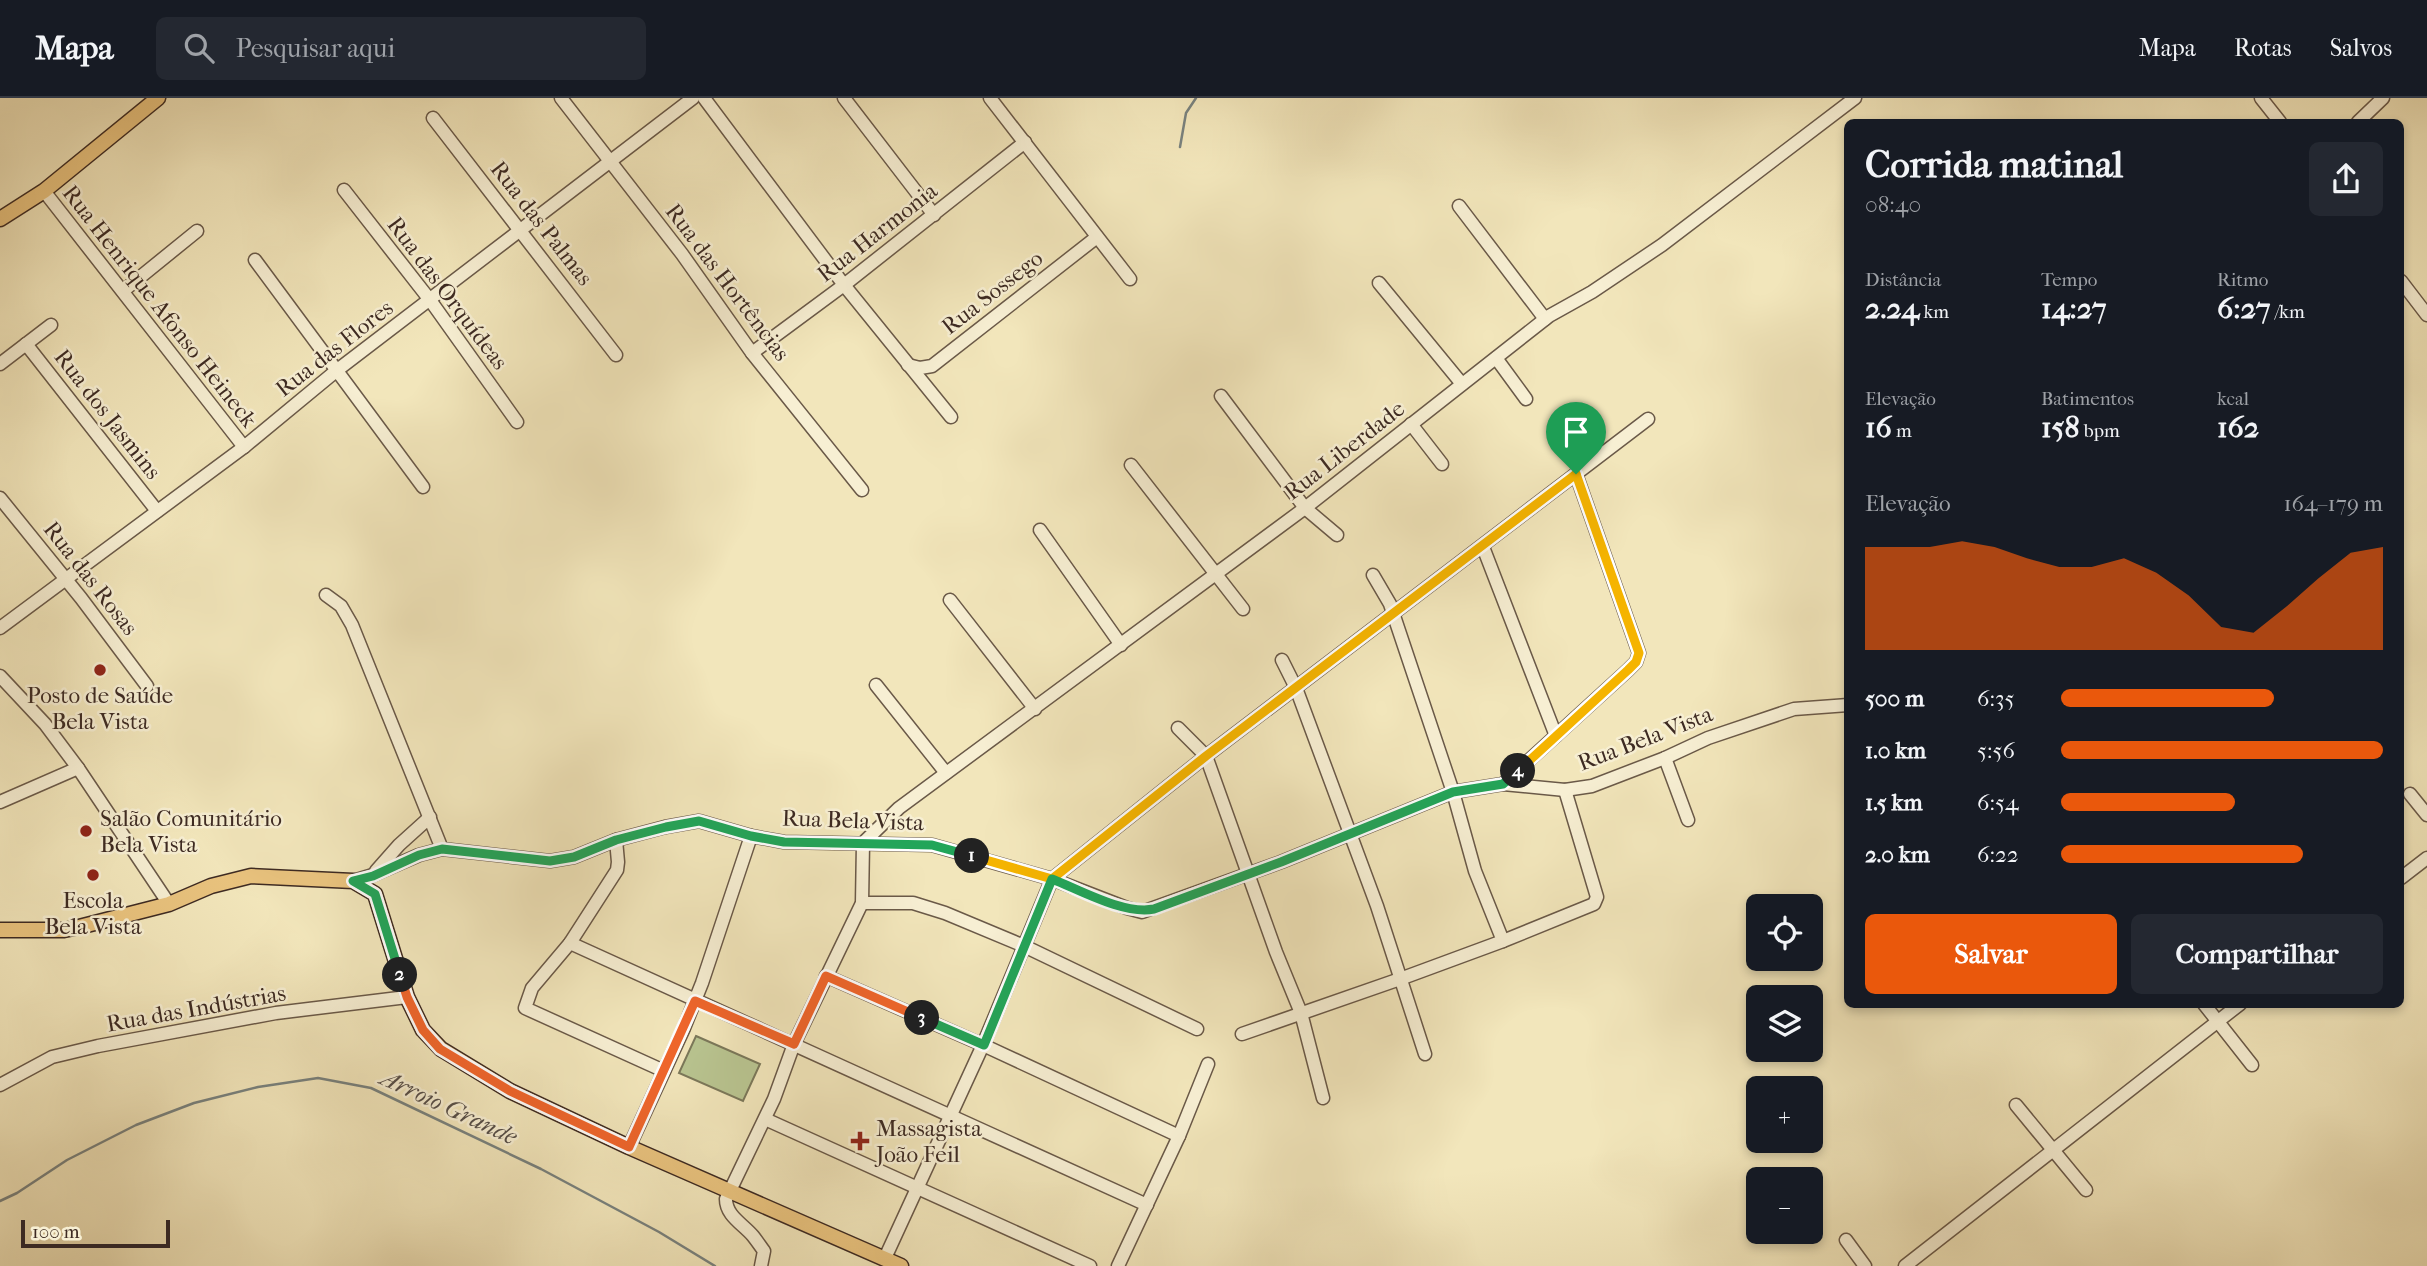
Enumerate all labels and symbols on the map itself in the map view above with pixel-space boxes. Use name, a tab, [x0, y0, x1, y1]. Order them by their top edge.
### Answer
street label: Rua das Palmas	[485, 156, 599, 291]
street label: Rua Harmonia	[812, 177, 943, 288]
street label: Rua Henrique Afonso Heineck	[57, 180, 263, 434]
street label: Rua das Hortências	[660, 198, 795, 366]
street label: Rua das Orquídeas	[381, 212, 514, 375]
street label: Rua Sossego	[936, 245, 1048, 340]
street label: Rua das Flores	[270, 294, 398, 403]
street label: Rua dos Jasmins	[48, 344, 167, 485]
street label: Rua Liberdade	[1279, 395, 1410, 506]
pin	[1546, 402, 1606, 474]
street label: Rua das Rosas	[38, 516, 143, 641]
marker: Posto de Saúde Bela Vista	[92, 662, 108, 678]
place label: Posto de Saúde Bela Vista	[27, 682, 173, 735]
street label: Rua Bela Vista	[1574, 700, 1717, 777]
pin: 4	[1500, 754, 1536, 788]
place label: Salão Comunitário Bela Vista	[100, 805, 282, 858]
street label: Rua Bela Vista	[781, 805, 925, 836]
marker: Salão Comunitário Bela Vista	[78, 823, 94, 839]
pin: 1	[954, 838, 990, 874]
marker: Escola Bela Vista	[85, 867, 101, 883]
place label: Escola Bela Vista	[44, 887, 142, 940]
pin: 2	[382, 958, 418, 992]
street label: Rua das Indústrias	[104, 979, 288, 1038]
pin: 3	[904, 1000, 940, 1035]
water label: Arroio Grande	[374, 1062, 522, 1151]
place label: Massagista João Feil	[874, 1115, 982, 1168]
marker: Massagista João Feil	[850, 1131, 870, 1151]
scale bar	[21, 1217, 170, 1249]

